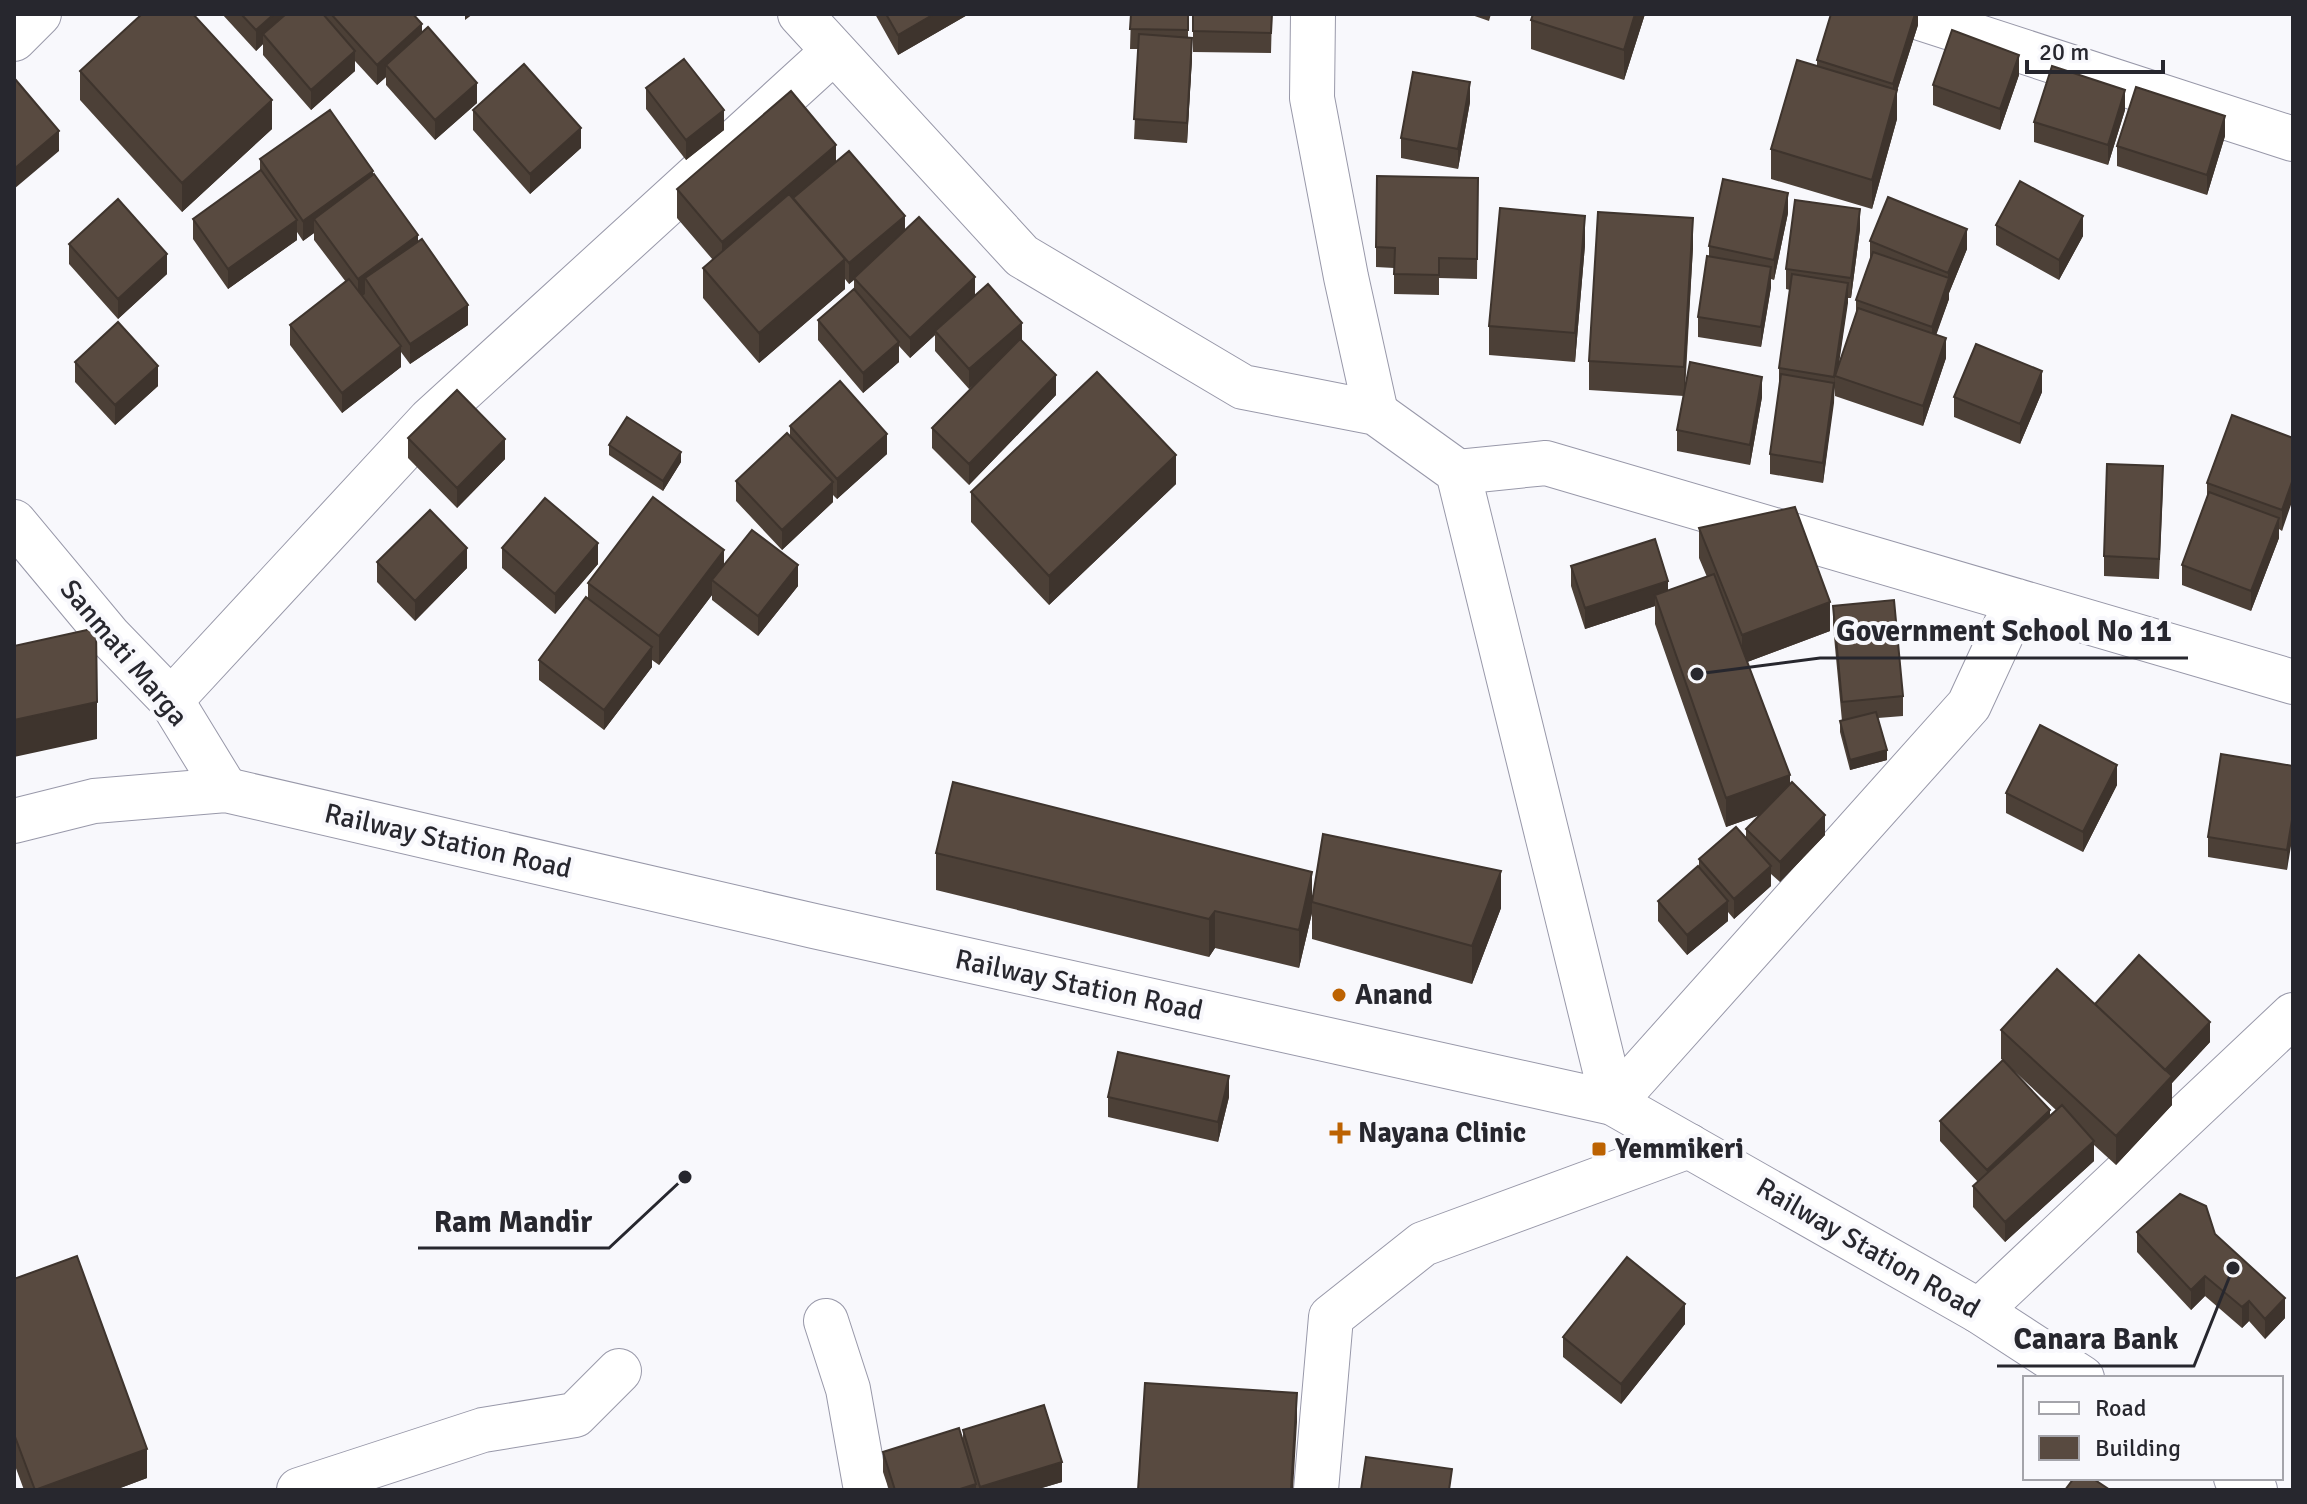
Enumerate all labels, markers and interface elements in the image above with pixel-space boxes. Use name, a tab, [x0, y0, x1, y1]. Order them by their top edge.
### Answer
scale bar	[2027, 24, 2163, 74]
text: 20 m	[2039, 37, 2089, 67]
street label: Sanmati Marga	[53, 573, 195, 733]
callout: Government School No 11	[1820, 604, 2188, 658]
text: Government School No 11	[1836, 613, 2172, 650]
street label: Railway Station Road	[321, 796, 575, 886]
street label: Railway Station Road	[952, 942, 1206, 1028]
place label: Anand	[1355, 978, 1433, 1012]
marker: Anand	[1330, 986, 1348, 1004]
place label: Nayana Clinic	[1358, 1116, 1526, 1150]
marker: Nayana Clinic	[1329, 1122, 1351, 1144]
place label: Yemmikeri	[1614, 1132, 1744, 1166]
marker: Yemmikeri	[1590, 1140, 1608, 1158]
street label: Railway Station Road	[1750, 1170, 1986, 1326]
callout: Ram Mandir	[418, 1194, 609, 1248]
text: Ram Mandir	[434, 1204, 592, 1241]
callout: Canara Bank	[1997, 1312, 2194, 1366]
text: Canara Bank	[2014, 1321, 2179, 1358]
legend	[2023, 1376, 2283, 1480]
text: Road	[2095, 1393, 2146, 1423]
text: Building	[2095, 1433, 2181, 1463]

